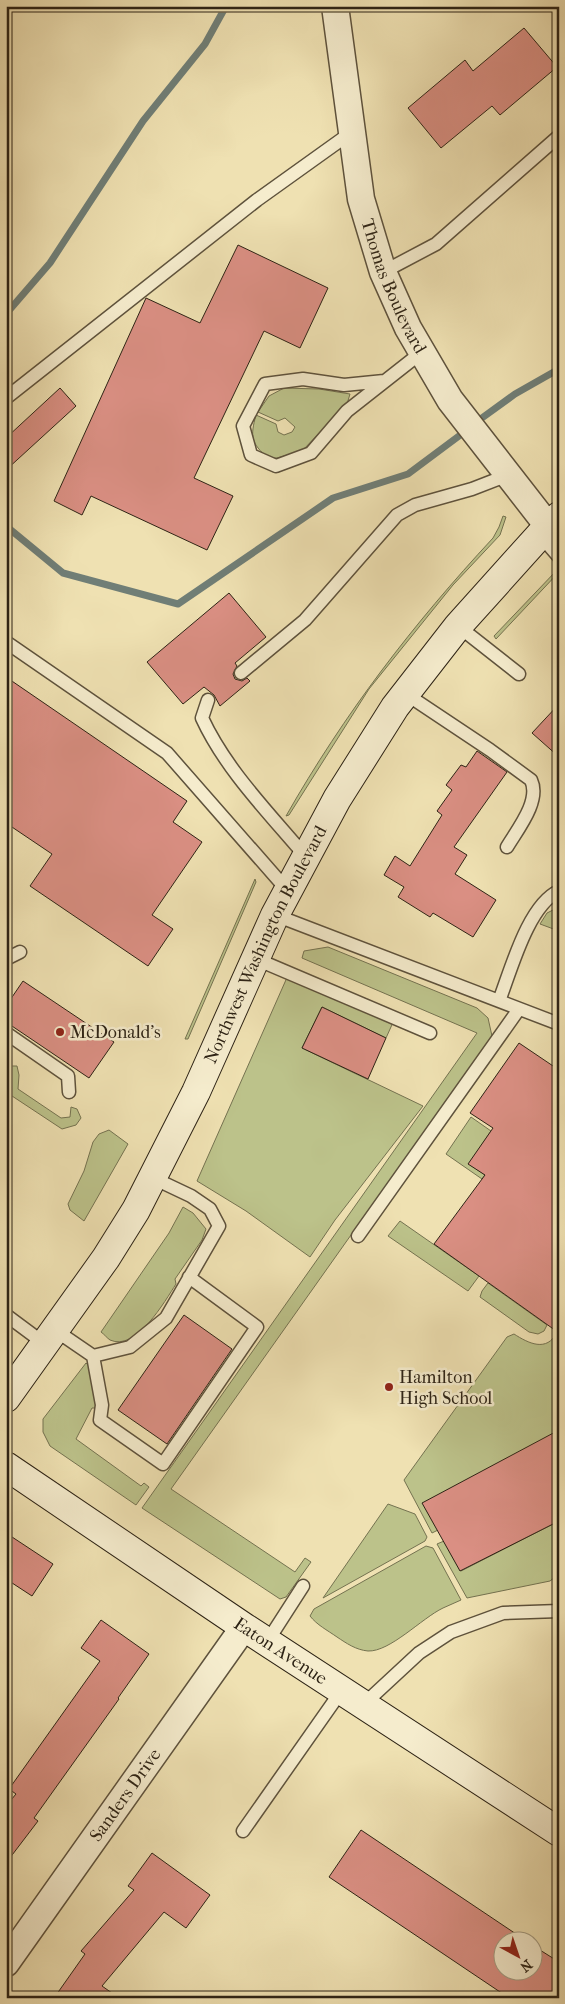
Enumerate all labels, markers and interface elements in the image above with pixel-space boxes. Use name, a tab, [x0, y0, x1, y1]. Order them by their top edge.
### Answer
street label: Thomas Boulevard	[357, 216, 431, 358]
street label: Northwest Washington Boulevard	[200, 822, 331, 1067]
place label: McDonald's	[70, 1022, 161, 1043]
marker: McDonald's	[54, 1026, 66, 1038]
place label: Hamilton High School	[399, 1367, 492, 1409]
marker: Hamilton High School	[383, 1381, 395, 1393]
street label: Eaton Avenue	[230, 1613, 331, 1689]
street label: Sanders Drive	[85, 1744, 165, 1845]
north arrow	[492, 1932, 542, 1982]
text: N	[516, 1956, 536, 1976]

